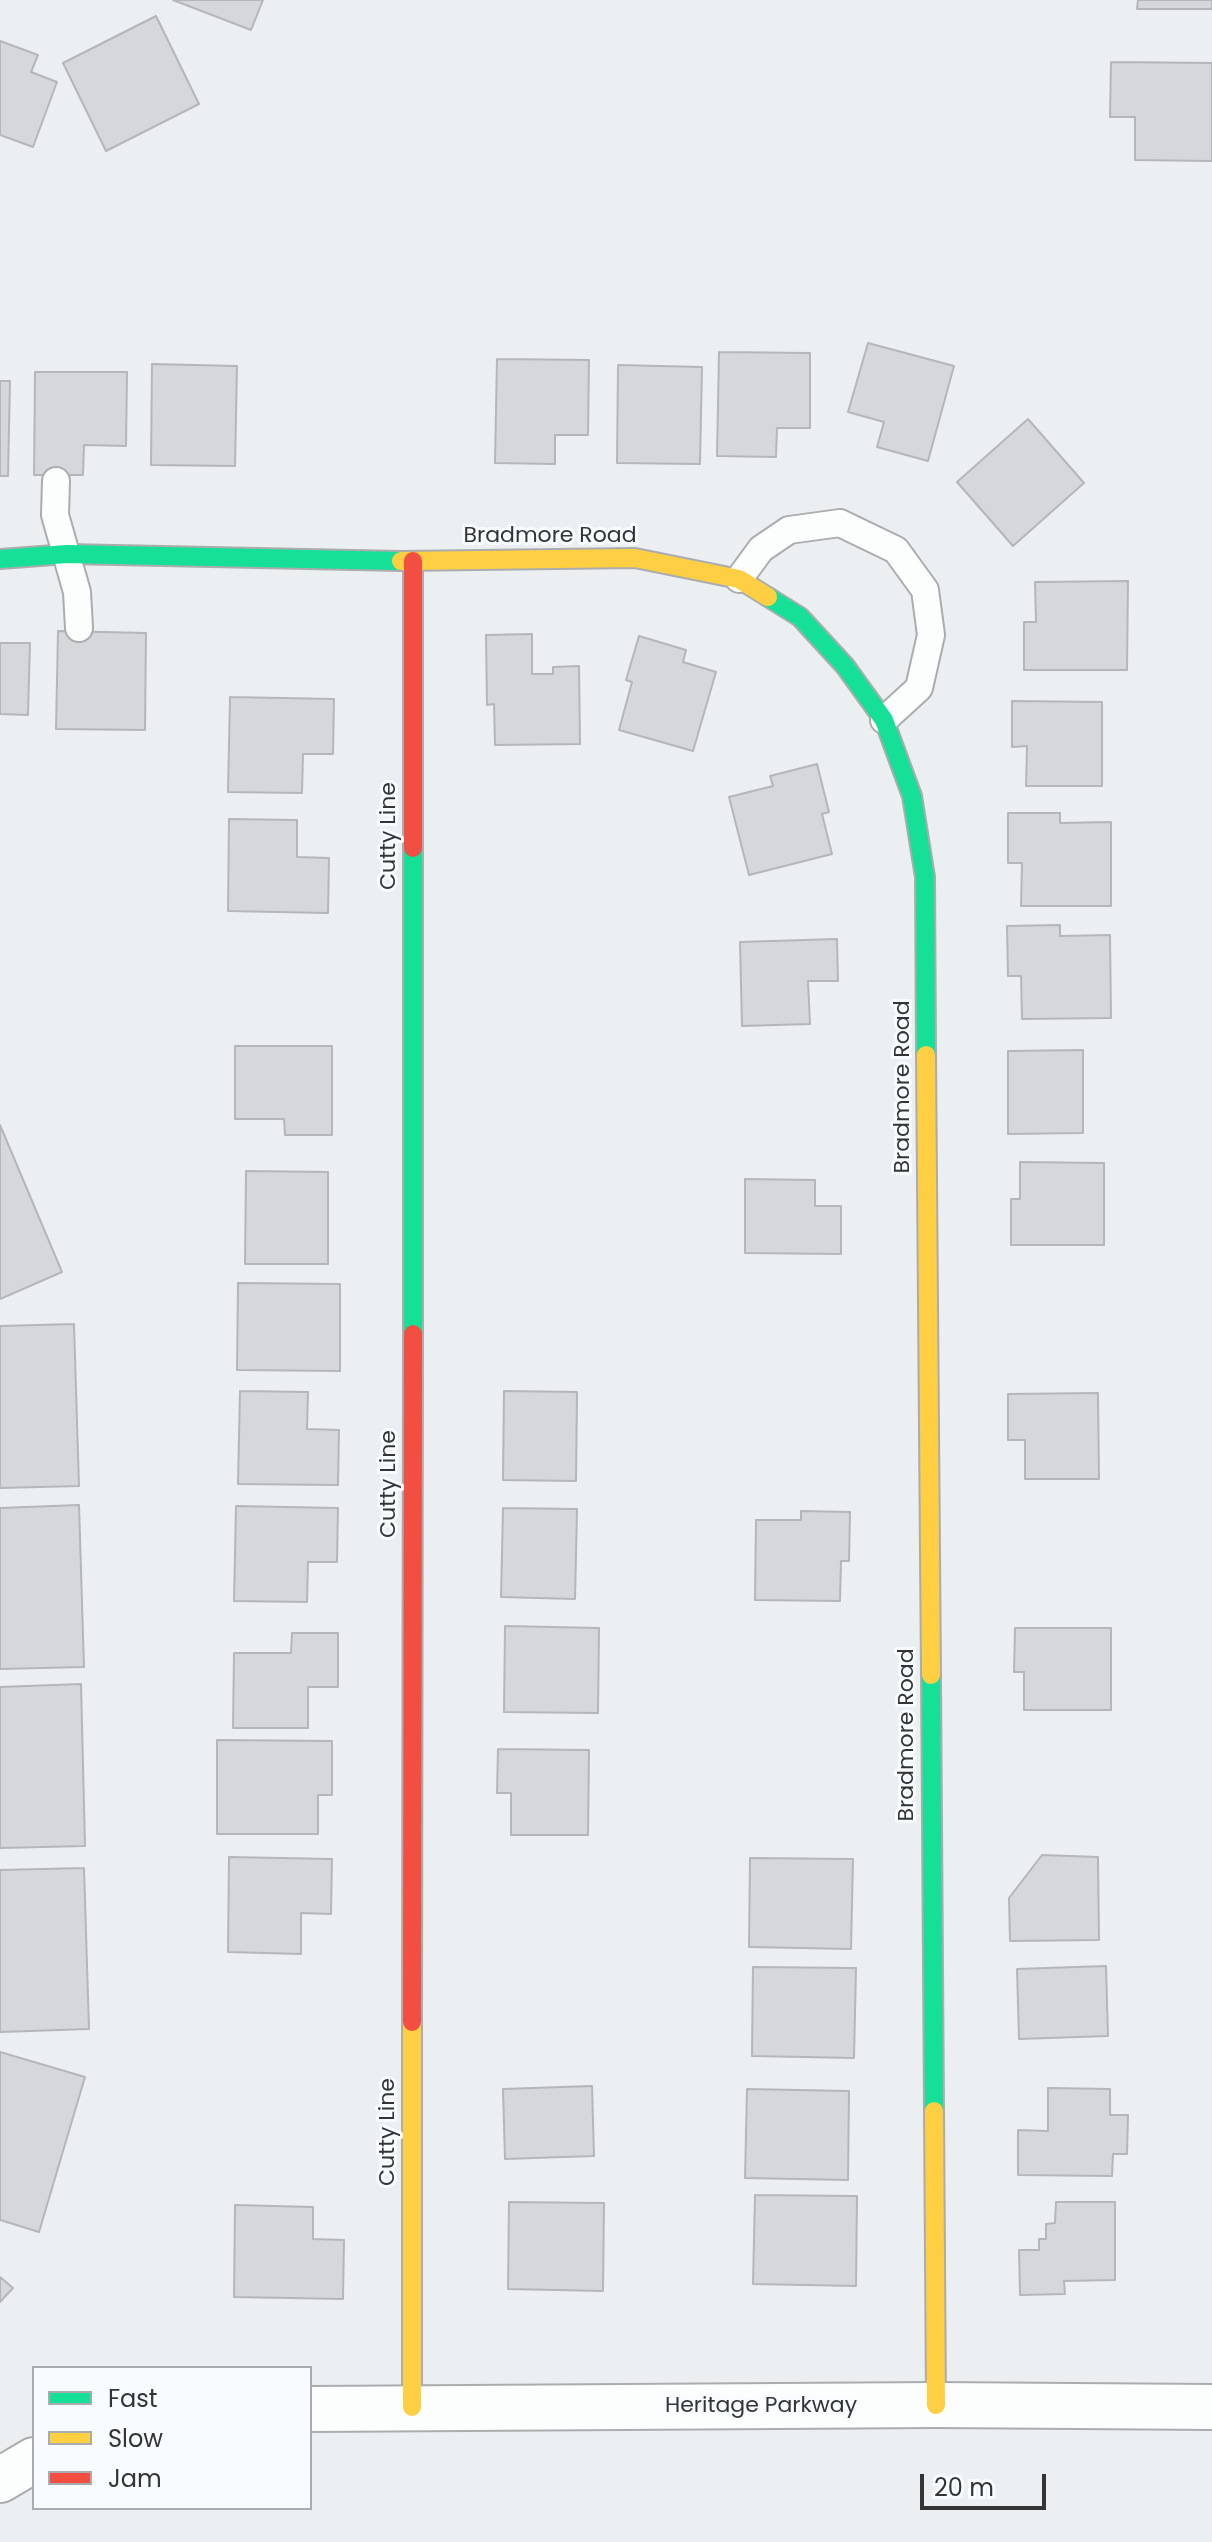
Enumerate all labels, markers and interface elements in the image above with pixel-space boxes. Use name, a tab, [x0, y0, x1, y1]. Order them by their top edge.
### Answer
street label: Bradmore Road	[463, 523, 637, 549]
street label: Cutty Line	[376, 782, 402, 890]
street label: Bradmore Road	[890, 1000, 916, 1174]
street label: Cutty Line	[376, 1430, 402, 1538]
street label: Bradmore Road	[894, 1648, 920, 1822]
street label: Cutty Line	[375, 2078, 401, 2186]
legend	[32, 2366, 312, 2510]
text: Fast	[108, 2382, 158, 2415]
street label: Heritage Parkway	[665, 2393, 857, 2419]
text: Slow	[108, 2422, 163, 2455]
scale bar	[924, 2458, 1050, 2508]
text: Jam	[108, 2462, 162, 2495]
text: 20 m	[934, 2471, 994, 2504]

